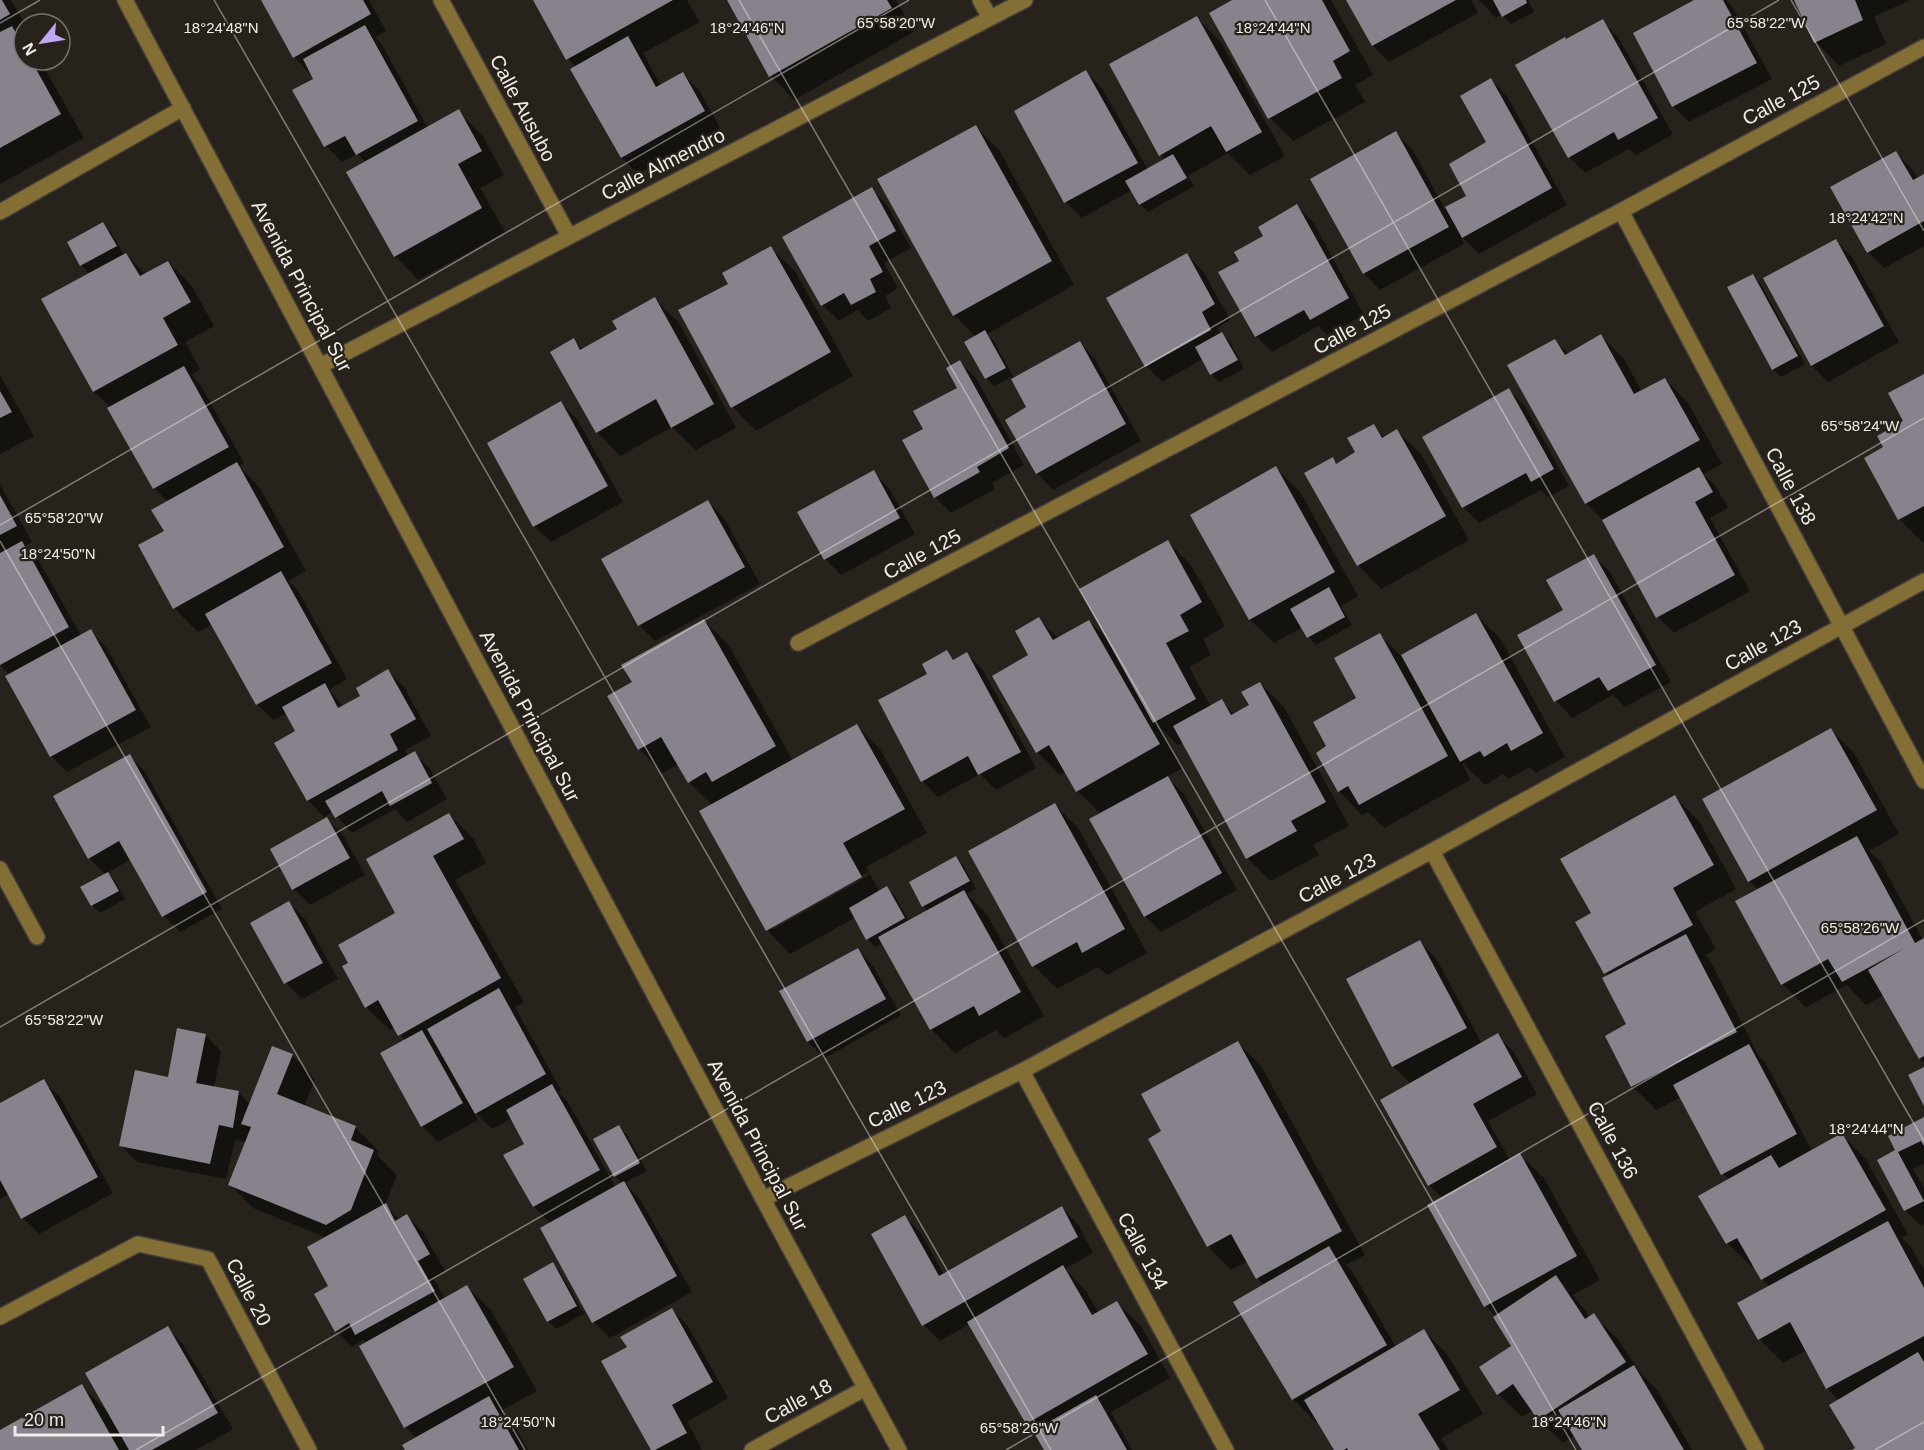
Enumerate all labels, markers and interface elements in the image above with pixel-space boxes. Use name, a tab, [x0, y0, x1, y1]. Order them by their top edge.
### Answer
north arrow	[12, 12, 72, 72]
text: 65°58'20"W	[857, 14, 936, 31]
text: 65°58'22"W	[1727, 14, 1806, 31]
text: 18°24'48"N	[183, 19, 259, 36]
text: 18°24'46"N	[709, 19, 785, 36]
text: 18°24'44"N	[1235, 19, 1311, 36]
text: N	[19, 40, 40, 59]
street label: Calle Ausubo	[486, 51, 560, 165]
street label: Calle 125	[1739, 70, 1823, 130]
street label: Calle Almendro	[598, 123, 728, 205]
street label: Avenida Principal Sur	[247, 197, 357, 376]
text: 18°24'42"N	[1828, 209, 1904, 226]
street label: Calle 125	[1310, 299, 1394, 359]
text: 65°58'24"W	[1821, 417, 1900, 434]
street label: Calle 138	[1761, 444, 1821, 528]
text: 65°58'20"W	[25, 509, 104, 526]
street label: Calle 125	[880, 524, 964, 584]
text: 18°24'50"N	[20, 545, 96, 562]
street label: Calle 123	[1721, 615, 1805, 675]
street label: Avenida Principal Sur	[475, 627, 585, 806]
street label: Calle 123	[1295, 848, 1379, 908]
text: 65°58'26"W	[1821, 919, 1900, 936]
text: 65°58'22"W	[25, 1011, 104, 1028]
street label: Avenida Principal Sur	[703, 1056, 813, 1235]
street label: Calle 123	[864, 1076, 950, 1132]
street label: Calle 136	[1583, 1098, 1643, 1182]
text: 18°24'44"N	[1828, 1120, 1904, 1137]
street label: Calle 134	[1113, 1209, 1173, 1293]
street label: Calle 20	[222, 1254, 276, 1330]
street label: Calle 18	[760, 1374, 836, 1428]
scale bar	[15, 1399, 164, 1437]
text: 20 m	[24, 1410, 64, 1430]
text: 18°24'50"N	[480, 1413, 556, 1430]
text: 18°24'46"N	[1531, 1413, 1607, 1430]
text: 65°58'26"W	[980, 1419, 1059, 1436]

